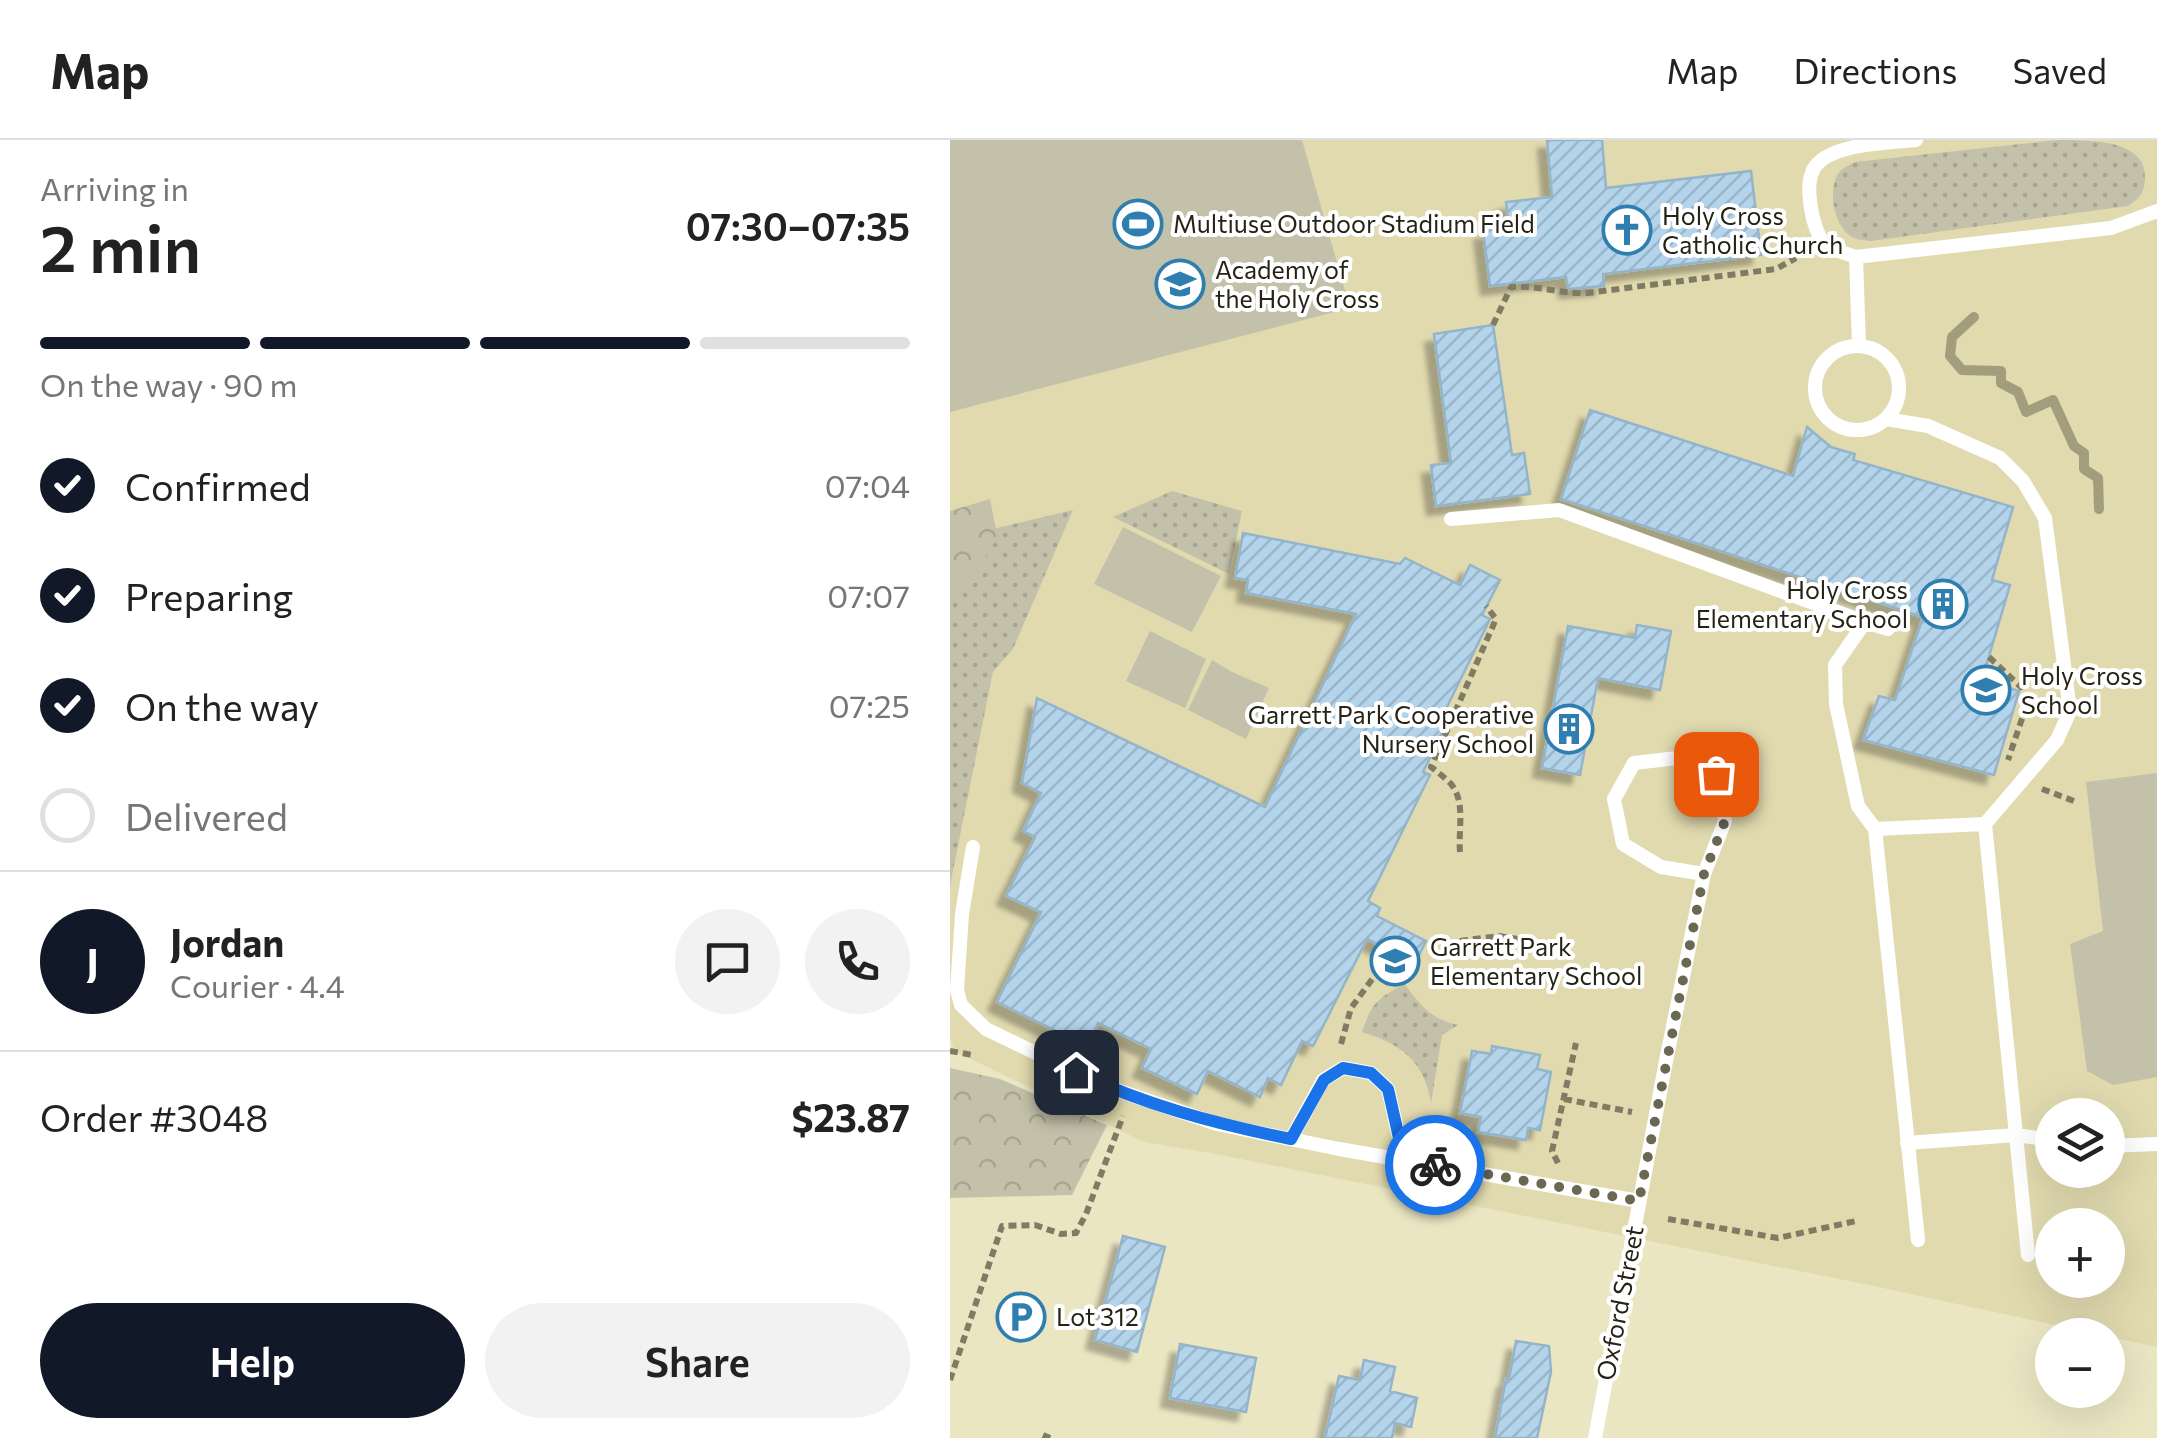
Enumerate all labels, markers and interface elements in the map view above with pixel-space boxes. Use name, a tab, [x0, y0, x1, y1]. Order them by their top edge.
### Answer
text: Map	[50, 40, 149, 99]
text: Map	[1666, 48, 1738, 91]
text: Directions	[1793, 48, 1958, 91]
text: Saved	[2013, 48, 2107, 91]
text: Arriving in	[40, 168, 189, 208]
sports icon: Multiuse Outdoor Stadium Field	[1112, 198, 1164, 250]
place label: Holy Cross Catholic Church	[1662, 200, 1843, 259]
text: 07:30–07:35	[686, 202, 910, 249]
church icon: Holy Cross Catholic Church	[1601, 204, 1653, 256]
text: 2 min	[40, 206, 201, 285]
place label: Multiuse Outdoor Stadium Field	[1173, 208, 1535, 238]
place label: Academy of the Holy Cross	[1215, 254, 1379, 313]
school or university icon: Academy of the Holy Cross	[1154, 258, 1206, 310]
text: On the way · 90 m	[40, 364, 297, 404]
icon: check	[40, 458, 95, 513]
text: Confirmed	[125, 462, 311, 509]
text: 07:04	[825, 465, 910, 505]
icon: check	[40, 568, 95, 623]
text: Preparing	[125, 572, 293, 619]
place label: Holy Cross Elementary School	[1696, 574, 1908, 633]
text: 07:07	[827, 575, 910, 615]
building icon: Holy Cross Elementary School	[1917, 578, 1969, 630]
place label: Holy Cross School	[2021, 660, 2143, 719]
school or university icon: Holy Cross School	[1960, 664, 2012, 716]
icon: check	[40, 678, 95, 733]
text: On the way	[125, 682, 319, 729]
text: 07:25	[829, 685, 910, 725]
place label: Garrett Park Cooperative Nursery School	[1248, 699, 1534, 758]
building icon: Garrett Park Cooperative Nursery School	[1543, 703, 1595, 755]
pin	[1674, 732, 1759, 817]
icon: bag	[1689, 747, 1744, 802]
text: Delivered	[125, 792, 288, 839]
button: chat	[675, 909, 780, 1014]
button: phone	[805, 909, 910, 1014]
text: Jordan	[170, 918, 284, 965]
place label: Garrett Park Elementary School	[1430, 931, 1642, 990]
school or university icon: Garrett Park Elementary School	[1369, 935, 1421, 987]
text: J	[86, 938, 99, 985]
text: Courier · 4.4	[170, 965, 345, 1005]
pin	[1034, 1030, 1119, 1115]
icon: home	[1049, 1045, 1104, 1100]
text: Order #3048	[40, 1093, 268, 1140]
text: $23.87	[791, 1093, 910, 1140]
map controls	[2035, 1098, 2125, 1408]
button: layers	[2035, 1098, 2125, 1188]
courier	[1385, 1115, 1485, 1215]
icon: bike	[1408, 1138, 1463, 1193]
button: +	[2035, 1208, 2125, 1298]
street label: Oxford Street	[1589, 1223, 1649, 1383]
parking icon: Lot 312	[995, 1291, 1047, 1343]
place label: Lot 312	[1056, 1301, 1139, 1331]
button: Help	[40, 1303, 465, 1418]
button: Share	[485, 1303, 910, 1418]
button: −	[2035, 1318, 2125, 1408]

